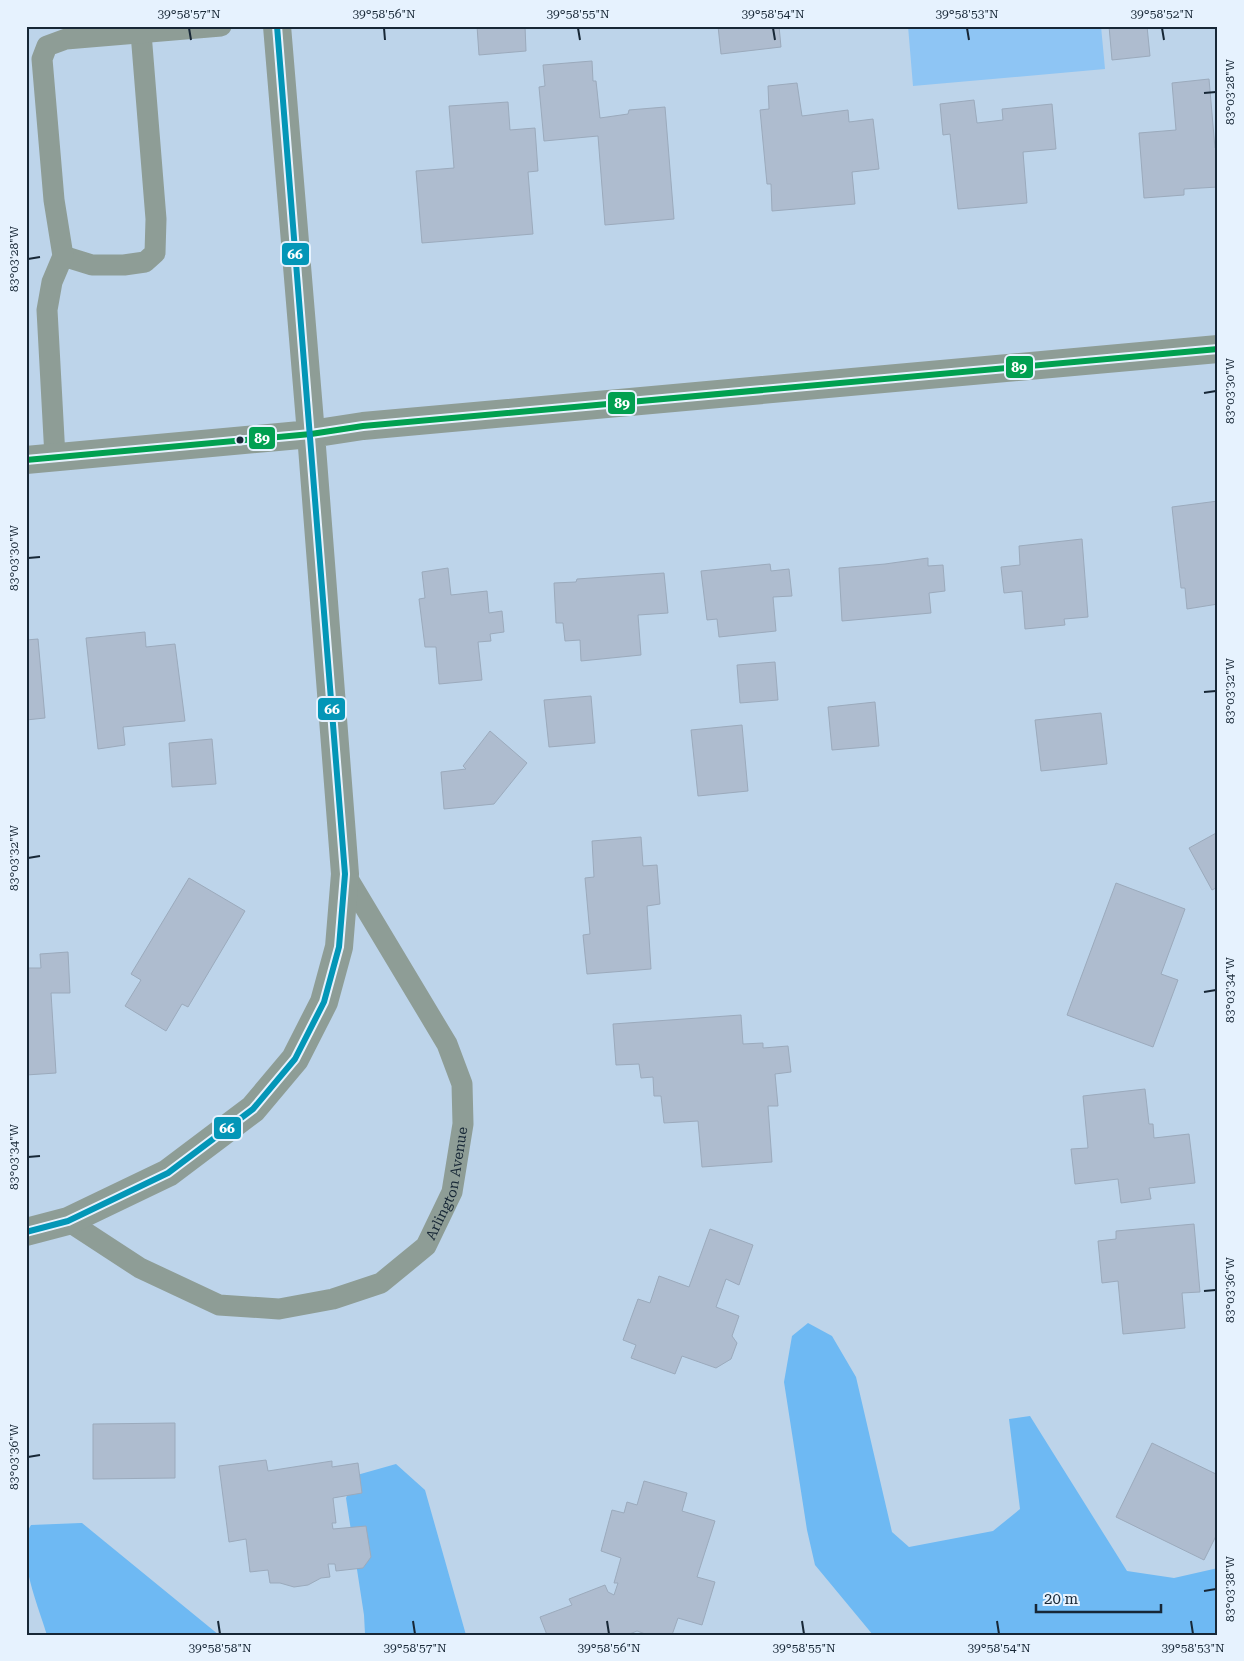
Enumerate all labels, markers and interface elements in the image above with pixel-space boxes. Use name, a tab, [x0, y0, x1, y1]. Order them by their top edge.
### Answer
text: 39°58'57"N	[157, 7, 221, 21]
text: 39°58'56"N	[352, 7, 416, 21]
text: 39°58'55"N	[546, 7, 610, 21]
text: 39°58'54"N	[741, 7, 805, 21]
text: 39°58'53"N	[935, 7, 999, 21]
text: 39°58'52"N	[1130, 7, 1194, 21]
text: 83°03'28"W	[1223, 58, 1237, 125]
text: 83°03'28"W	[7, 225, 21, 292]
line badge: 66	[281, 242, 310, 266]
text: 66	[287, 246, 303, 262]
line badge: 89	[1005, 355, 1034, 379]
text: 83°03'30"W	[1223, 357, 1237, 424]
text: 89	[1011, 359, 1027, 375]
line badge: 89	[607, 391, 636, 415]
text: 89	[614, 395, 630, 411]
line badge: 89	[248, 426, 276, 450]
text: 89	[254, 430, 270, 446]
unlabelled marker	[235, 435, 245, 445]
text: 83°03'30"W	[7, 524, 21, 591]
text: 83°03'32"W	[1223, 657, 1237, 724]
line badge: 66	[317, 697, 346, 721]
text: 66	[324, 701, 340, 717]
text: 83°03'32"W	[7, 824, 21, 891]
text: 83°03'34"W	[1223, 956, 1237, 1023]
line badge: 66	[213, 1116, 242, 1140]
text: 66	[219, 1120, 235, 1136]
text: 83°03'34"W	[7, 1123, 21, 1190]
street label: Arlington Avenue	[422, 1125, 470, 1242]
text: 83°03'36"W	[1223, 1256, 1237, 1323]
text: 83°03'36"W	[7, 1423, 21, 1490]
text: 83°03'38"W	[1223, 1555, 1237, 1622]
scale bar	[1036, 1581, 1162, 1613]
text: 20 m	[1044, 1590, 1079, 1608]
text: 39°58'58"N	[188, 1641, 252, 1655]
text: 39°58'57"N	[383, 1641, 447, 1655]
text: 39°58'56"N	[577, 1641, 641, 1655]
text: 39°58'55"N	[772, 1641, 836, 1655]
text: 39°58'54"N	[967, 1641, 1031, 1655]
text: 39°58'53"N	[1161, 1641, 1225, 1655]

